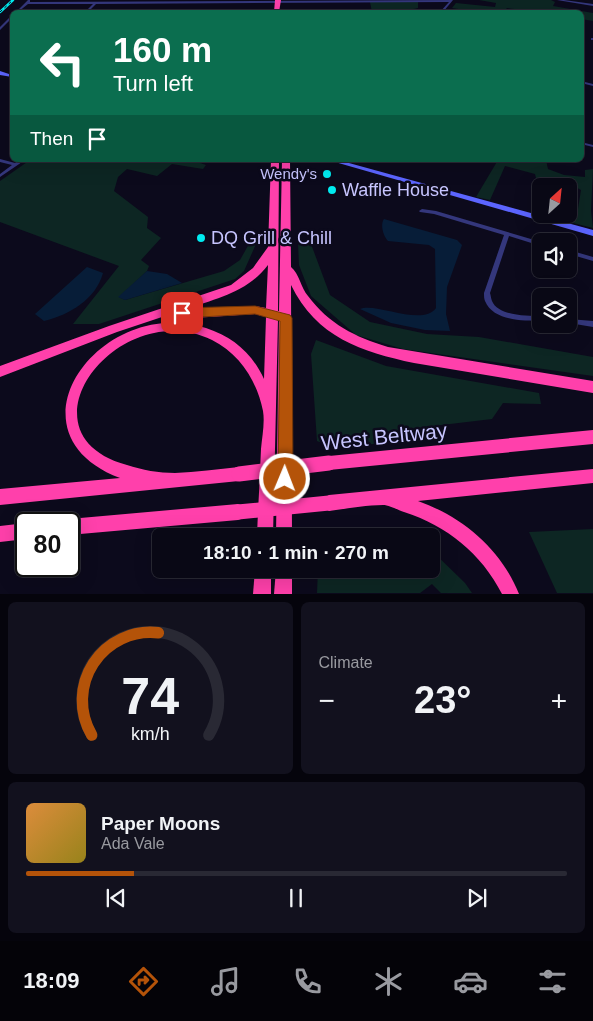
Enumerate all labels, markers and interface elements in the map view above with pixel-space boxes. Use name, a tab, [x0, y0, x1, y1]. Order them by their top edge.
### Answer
icon: left	[30, 30, 95, 95]
text: 160 m	[113, 30, 212, 69]
text: Turn left	[113, 71, 193, 96]
icon: arrive	[83, 125, 111, 153]
text: Then	[30, 128, 73, 149]
place label: Wendy's	[260, 165, 317, 182]
marker: Wendy's	[321, 168, 333, 180]
north arrow	[532, 178, 578, 222]
map controls	[532, 178, 577, 333]
place label: Waffle House	[342, 180, 449, 200]
marker: Waffle House	[326, 184, 338, 196]
place label: DQ Grill & Chill	[211, 228, 332, 248]
marker: DQ Grill & Chill	[195, 232, 207, 244]
button: sound	[532, 233, 577, 278]
button: layers	[532, 288, 577, 333]
pin	[161, 292, 203, 334]
icon: arrive	[168, 299, 196, 327]
street label: West Beltway	[320, 418, 449, 455]
position arrow	[258, 452, 310, 504]
speed limit sign: 80	[15, 512, 80, 577]
text: 18:10 · 1 min · 270 m	[203, 542, 389, 563]
text: Climate	[319, 654, 373, 671]
text: 74	[121, 667, 179, 725]
text: 23°	[414, 679, 471, 721]
text: −	[319, 685, 335, 716]
text: +	[551, 685, 567, 716]
text: km/h	[131, 724, 170, 744]
text: Paper Moons	[101, 813, 220, 834]
text: Ada Vale	[101, 835, 165, 852]
icon: previous	[102, 884, 130, 912]
icon: pause	[282, 884, 310, 912]
icon: next	[463, 884, 491, 912]
icon: directions	[126, 964, 161, 999]
icon: music	[208, 964, 243, 999]
icon: phone	[290, 964, 325, 999]
icon: climate	[371, 964, 406, 999]
icon: car	[453, 964, 488, 999]
icon: filters	[535, 964, 570, 999]
text: 18:09	[23, 968, 80, 993]

